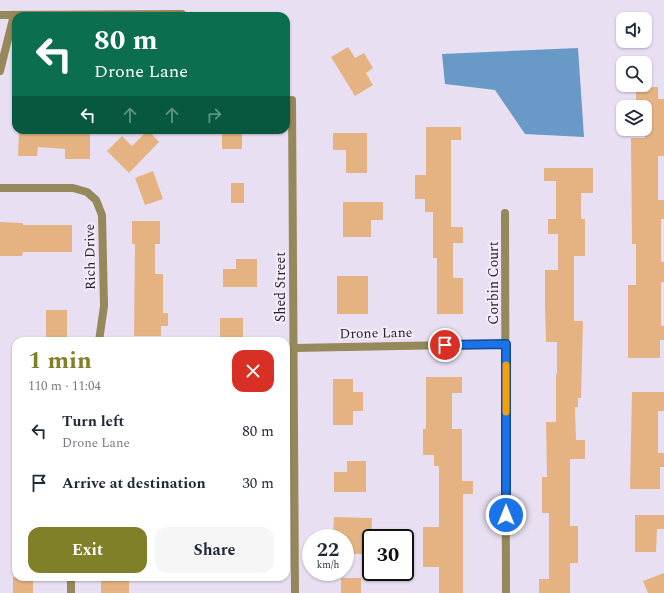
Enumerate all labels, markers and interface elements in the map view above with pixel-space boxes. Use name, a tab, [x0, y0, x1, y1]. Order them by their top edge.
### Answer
map controls	[616, 12, 652, 136]
button: sound	[616, 12, 652, 48]
text: 80 m	[94, 19, 158, 62]
icon: left	[28, 28, 80, 80]
button: search	[616, 56, 652, 92]
text: Drone Lane	[94, 58, 188, 85]
button: layers	[616, 100, 652, 136]
icon: left	[77, 104, 99, 126]
icon: ahead	[119, 104, 141, 126]
icon: ahead	[161, 104, 183, 126]
icon: right	[203, 104, 225, 126]
street label: Rich Drive	[79, 223, 101, 290]
street label: Corbin Court	[483, 241, 504, 325]
street label: Shed Street	[270, 252, 291, 322]
street label: Drone Lane	[339, 322, 413, 344]
pin	[428, 328, 462, 362]
icon: arrive	[434, 334, 456, 356]
text: 1 min	[28, 343, 92, 379]
button: close	[232, 350, 274, 392]
text: 110 m · 11:04	[28, 376, 101, 396]
text: Turn left	[62, 410, 124, 433]
icon: left	[28, 420, 50, 442]
text: 80 m	[242, 420, 274, 443]
text: Drone Lane	[62, 433, 130, 453]
icon: arrive	[28, 472, 50, 494]
text: Arrive at destination	[62, 472, 206, 495]
text: 30 m	[242, 472, 274, 495]
position arrow	[485, 494, 527, 536]
button: Exit	[28, 527, 147, 573]
button: Share	[155, 527, 274, 573]
speed limit sign: 30	[362, 529, 414, 581]
text: 22	[317, 535, 339, 565]
text: km/h	[317, 557, 339, 573]

